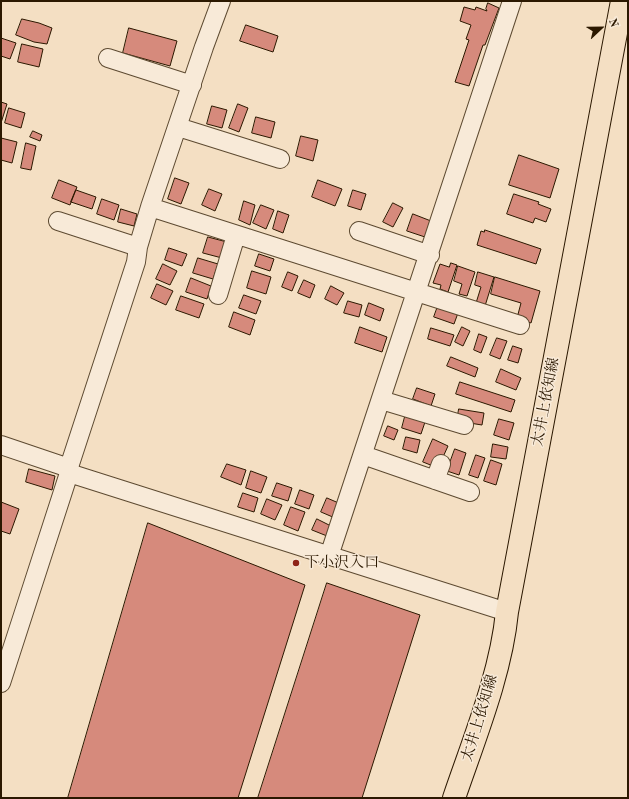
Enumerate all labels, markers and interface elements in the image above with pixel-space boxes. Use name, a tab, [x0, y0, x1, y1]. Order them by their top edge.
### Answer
north arrow	[581, 8, 621, 48]
text: N	[606, 17, 619, 29]
street label: 太井上依知線	[529, 356, 563, 448]
place label: 下小沢入口	[304, 554, 379, 572]
marker: 下小沢入口	[291, 558, 301, 568]
street label: 太井上依知線	[458, 672, 502, 764]

